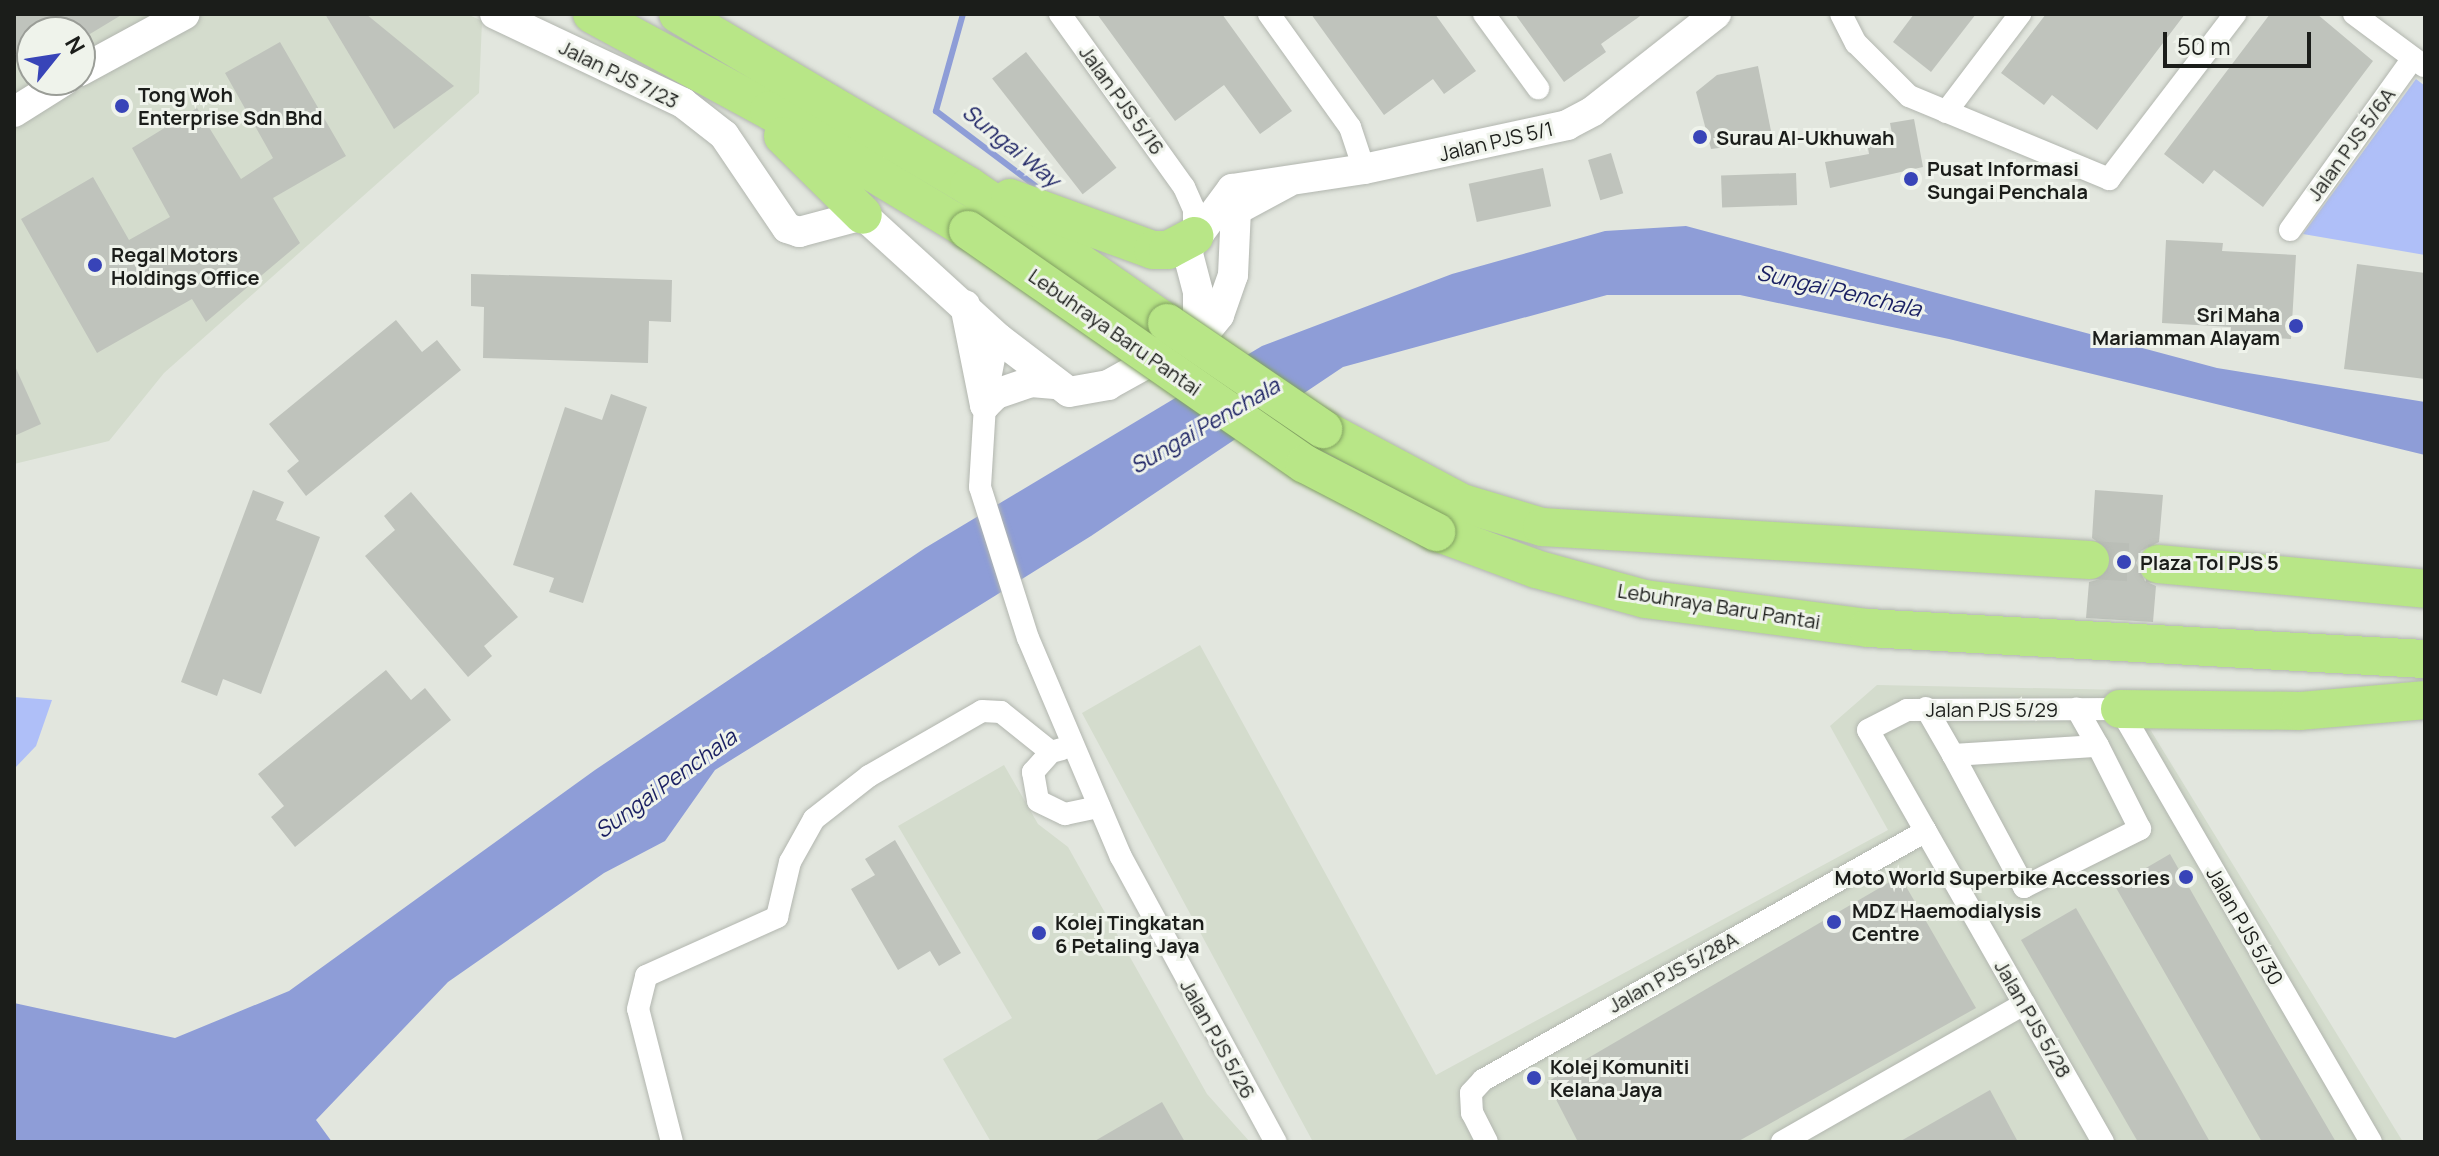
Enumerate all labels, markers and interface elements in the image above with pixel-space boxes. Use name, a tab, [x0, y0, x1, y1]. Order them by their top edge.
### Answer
north arrow	[16, 16, 96, 96]
scale bar	[2167, 16, 2315, 66]
text: 50 m	[2177, 29, 2231, 62]
text: N	[58, 31, 92, 59]
street label: Jalan PJS 7/23	[555, 35, 683, 113]
street label: Jalan PJS 5/16	[1074, 41, 1170, 159]
place label: Tong Woh Enterprise Sdn Bhd	[138, 82, 323, 129]
street label: Jalan PJS 5/6A	[2302, 83, 2400, 205]
marker: Tong Woh Enterprise Sdn Bhd	[113, 97, 131, 115]
water label: Sungai Way	[957, 99, 1065, 193]
street label: Jalan PJS 5/1	[1437, 116, 1555, 166]
place label: Surau Al-Ukhuwah	[1716, 125, 1894, 149]
marker: Surau Al-Ukhuwah	[1691, 128, 1709, 146]
place label: Pusat Informasi Sungai Penchala	[1927, 156, 2088, 203]
marker: Pusat Informasi Sungai Penchala	[1902, 170, 1920, 188]
place label: Regal Motors Holdings Office	[111, 242, 259, 289]
marker: Regal Motors Holdings Office	[86, 256, 104, 274]
water label: Sungai Penchala	[1754, 259, 1924, 323]
street label: Lebuhraya Baru Pantai	[1024, 263, 1206, 401]
place label: Sri Maha Mariamman Alayam	[2092, 302, 2280, 349]
marker: Sri Maha Mariamman Alayam	[2287, 317, 2305, 335]
water label: Sungai Penchala	[1126, 373, 1284, 479]
place label: Plaza Tol PJS 5	[2140, 550, 2279, 574]
marker: Plaza Tol PJS 5	[2115, 553, 2133, 571]
street label: Lebuhraya Baru Pantai	[1616, 578, 1822, 634]
street label: Jalan PJS 5/29	[1926, 697, 2058, 721]
water label: Sungai Penchala	[590, 724, 742, 844]
street label: Jalan PJS 5/30	[2202, 863, 2288, 989]
place label: Moto World Superbike Accessories	[1835, 865, 2170, 889]
marker: Moto World Superbike Accessories	[2177, 868, 2195, 886]
place label: MDZ Haemodialysis Centre	[1852, 898, 2041, 945]
place label: Kolej Tingkatan 6 Petaling Jaya	[1055, 910, 1204, 957]
marker: MDZ Haemodialysis Centre	[1823, 911, 1845, 933]
marker: Kolej Tingkatan 6 Petaling Jaya	[1030, 924, 1048, 942]
street label: Jalan PJS 5/28A	[1604, 927, 1742, 1017]
street label: Jalan PJS 5/28	[1990, 956, 2076, 1082]
street label: Jalan PJS 5/26	[1175, 975, 1261, 1103]
place label: Kolej Komuniti Kelana Jaya	[1550, 1054, 1689, 1101]
marker: Kolej Komuniti Kelana Jaya	[1525, 1069, 1543, 1087]

